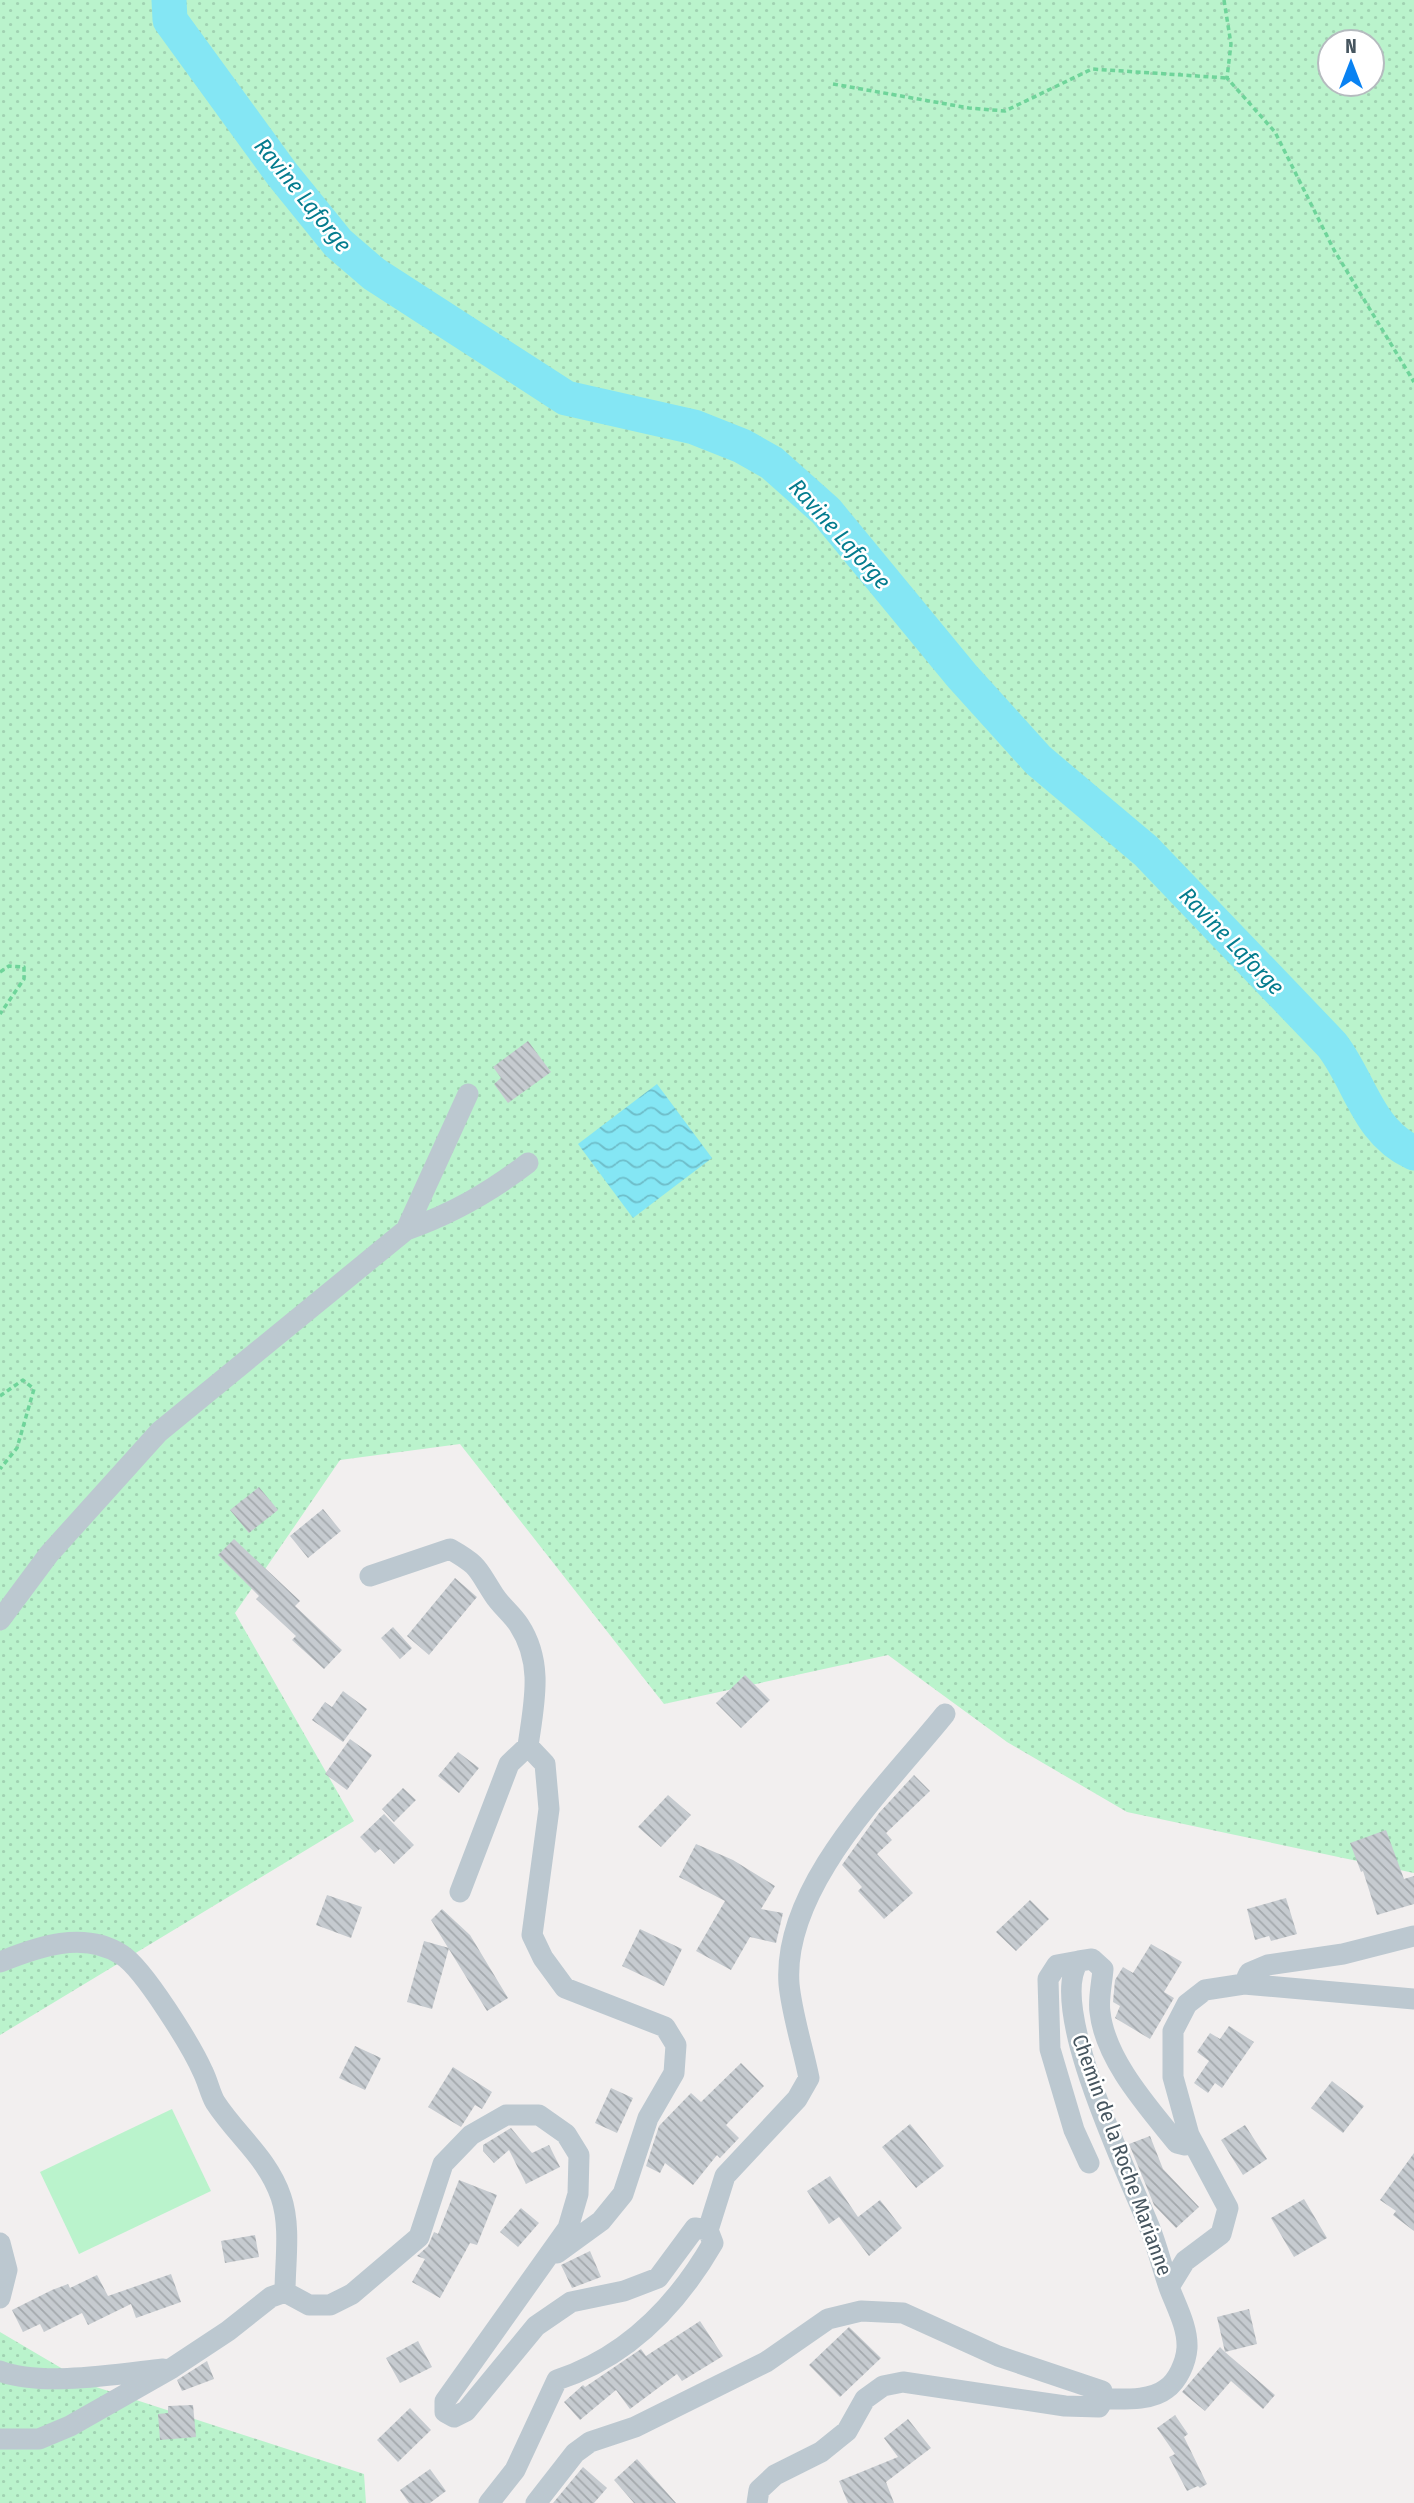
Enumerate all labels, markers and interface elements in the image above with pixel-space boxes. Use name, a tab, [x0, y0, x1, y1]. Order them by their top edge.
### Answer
north arrow	[1316, 28, 1386, 98]
text: N	[1345, 35, 1357, 58]
water label: Ravine Laforge	[249, 132, 358, 258]
water label: Ravine Laforge	[783, 473, 897, 595]
water label: Ravine Laforge	[1174, 881, 1290, 1001]
street label: Chemin de la Roche Marianne	[1066, 2031, 1178, 2279]

